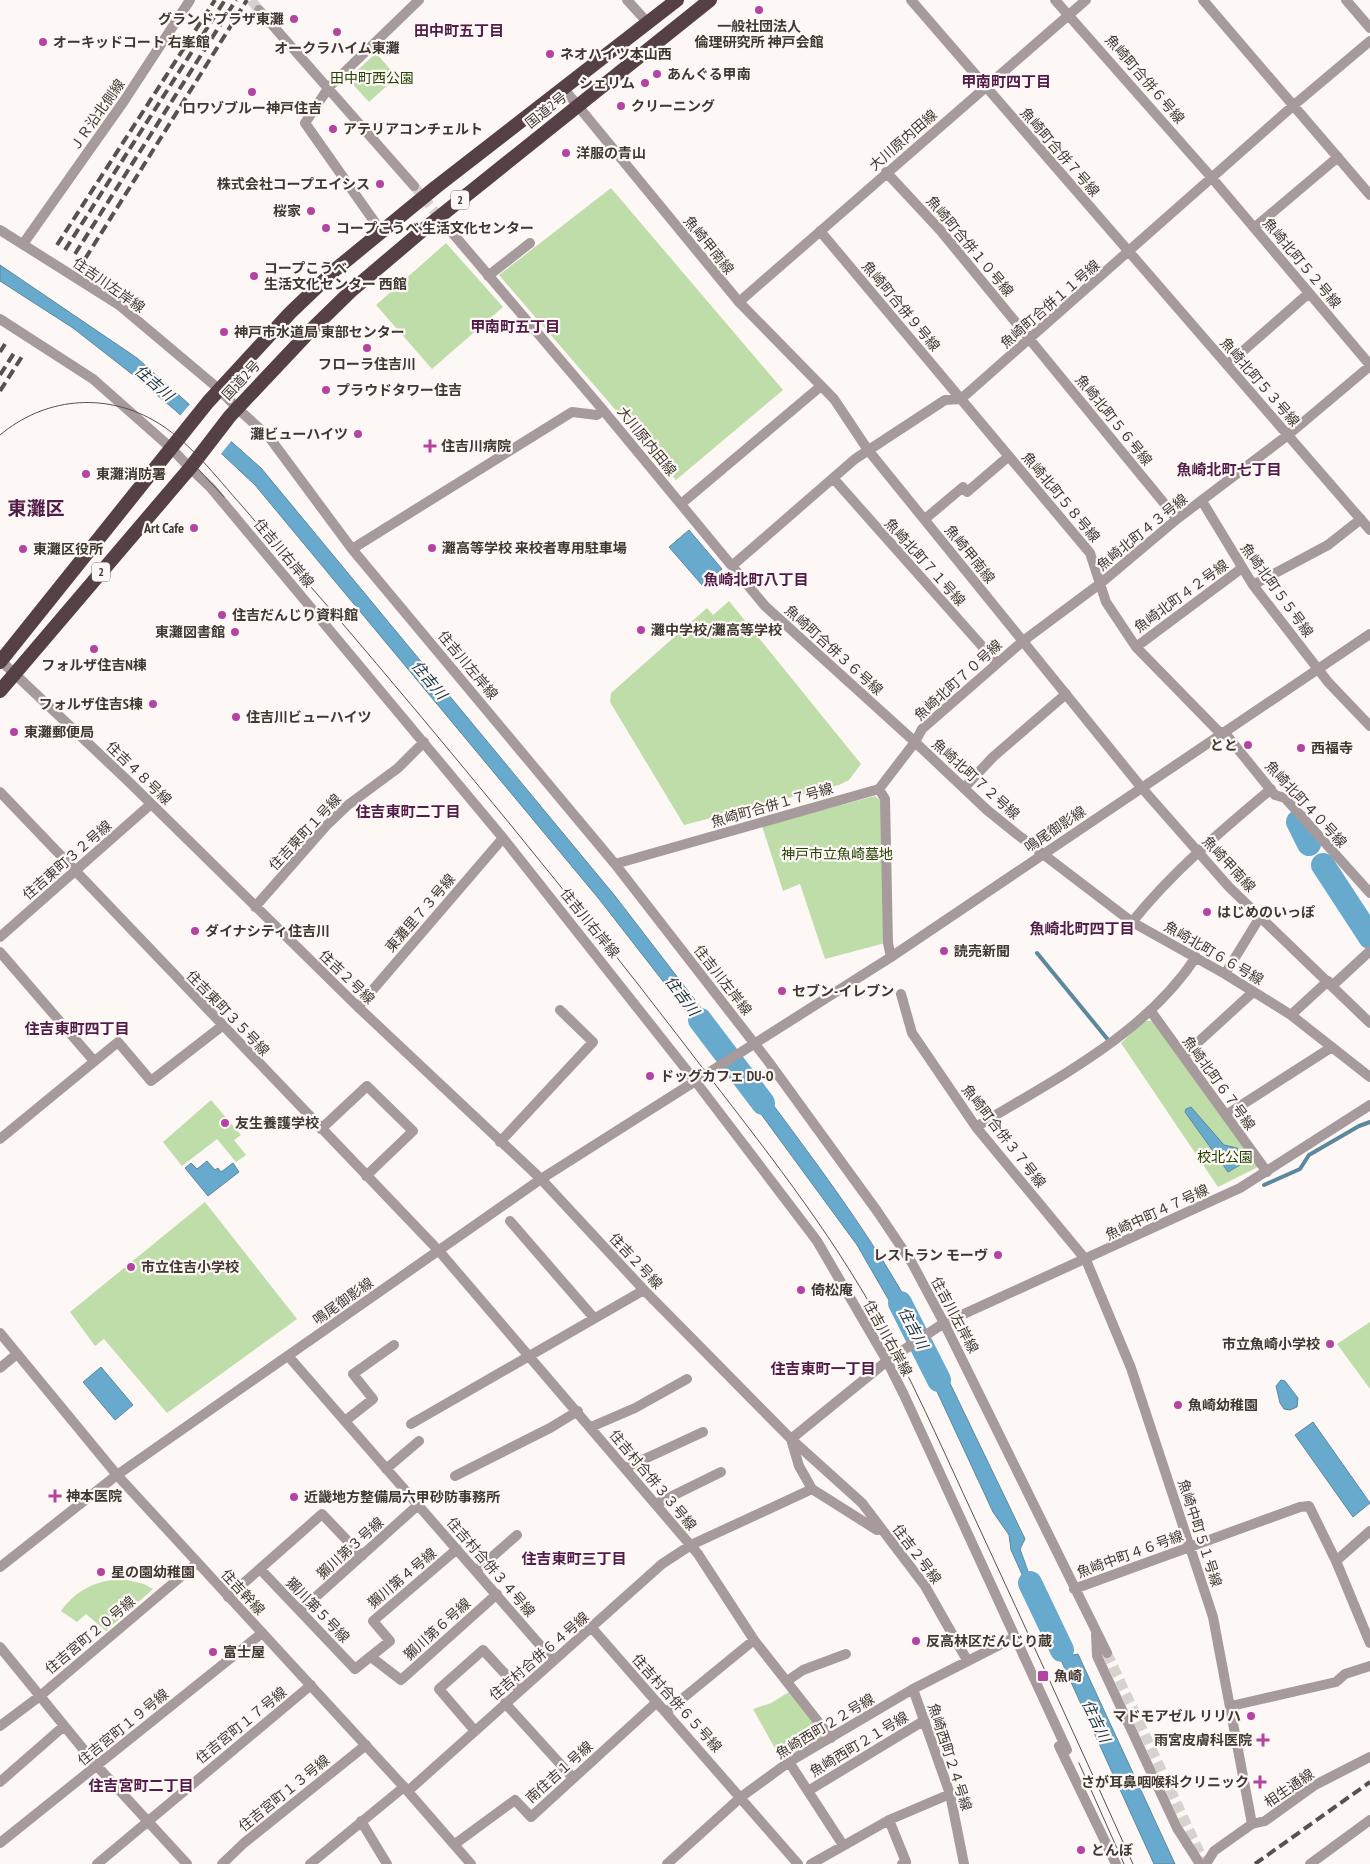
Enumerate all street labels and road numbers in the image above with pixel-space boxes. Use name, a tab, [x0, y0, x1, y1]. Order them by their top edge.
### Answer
street label: 魚崎町合併６号線	[1101, 31, 1189, 127]
street label: ＪＲ沿北側線	[66, 75, 128, 155]
street label: 国道2号	[522, 88, 570, 132]
street label: 魚崎町合併７号線	[1016, 104, 1104, 200]
street label: 大川原内田線	[865, 106, 941, 174]
road number: 2	[451, 190, 469, 210]
street label: 魚崎町合併１０号線	[923, 192, 1017, 300]
street label: 魚崎甲南線	[680, 212, 738, 278]
street label: 魚崎北町５２号線	[1259, 214, 1345, 312]
street label: 住吉川左岸線	[69, 254, 149, 316]
street label: 魚崎町合併１１号線	[997, 256, 1103, 352]
street label: 魚崎町合併９号線	[858, 257, 944, 355]
street label: 魚崎北町５３号線	[1216, 334, 1304, 430]
street label: 国道2号	[218, 356, 264, 404]
street label: 魚崎北町５６号線	[1072, 371, 1156, 469]
street label: 大川原内田線	[614, 403, 680, 479]
street label: 魚崎北町５８号線	[1018, 448, 1104, 546]
street label: 魚崎北町４３号線	[1093, 490, 1191, 574]
street label: 魚崎北町７１号線	[881, 514, 969, 610]
street label: 住吉川右岸線	[250, 515, 318, 591]
street label: 魚崎甲南線	[941, 521, 999, 587]
street label: 魚崎北町５５号線	[1237, 539, 1317, 641]
street label: 魚崎北町４２号線	[1130, 556, 1232, 636]
road number: 2	[92, 562, 110, 582]
street label: 魚崎町合併３６号線	[781, 601, 887, 699]
street label: 住吉川左岸線	[434, 627, 502, 703]
street label: 魚崎北町７０号線	[910, 636, 1006, 724]
street label: 魚崎北町７２号線	[928, 735, 1024, 823]
street label: 住吉４８号線	[103, 737, 175, 809]
street label: 魚崎北町４０号線	[1261, 757, 1351, 851]
street label: 魚崎町合併１７号線	[709, 779, 835, 831]
street label: 住吉東町１号線	[265, 790, 345, 874]
street label: 鳴尾御影線	[1021, 802, 1089, 856]
street label: 住吉東町３２号線	[19, 816, 115, 904]
street label: 魚崎甲南線	[1199, 832, 1259, 896]
street label: 東灘里７３号線	[381, 870, 459, 956]
street label: 住吉川右岸線	[557, 885, 623, 961]
street label: 魚崎北町６６号線	[1161, 917, 1267, 989]
street label: 住吉川左岸線	[690, 941, 756, 1019]
street label: 住吉２号線	[316, 946, 378, 1008]
street label: 住吉東町３５号線	[183, 966, 273, 1060]
street label: 魚崎北町６７号線	[1179, 1032, 1259, 1134]
street label: 魚崎町合併３７号線	[958, 1081, 1050, 1191]
street label: 魚崎中町４７号線	[1102, 1180, 1212, 1244]
street label: 住吉２号線	[606, 1229, 666, 1293]
street label: 鳴尾御影線	[309, 1274, 377, 1328]
street label: 住吉川左岸線	[927, 1274, 983, 1356]
street label: 住吉川右岸線	[860, 1297, 916, 1379]
street label: 住吉村合併３３号線	[606, 1426, 700, 1534]
street label: 魚崎中町５１号線	[1174, 1477, 1226, 1589]
street label: 獺川第３号線	[313, 1513, 387, 1583]
street label: 住吉村合併３４号線	[443, 1514, 539, 1620]
street label: 住吉２号線	[889, 1521, 945, 1587]
street label: 魚崎中町４６号線	[1074, 1526, 1186, 1582]
street label: 獺川第４号線	[364, 1544, 440, 1612]
street label: 住吉幹線	[217, 1565, 269, 1619]
street label: 獺川第５号線	[282, 1574, 354, 1646]
street label: 住吉宮町２０号線	[41, 1592, 139, 1678]
street label: 獺川第６号線	[400, 1594, 474, 1664]
street label: 住吉村合併６４号線	[486, 1608, 592, 1704]
street label: 住吉村合併６５号線	[628, 1650, 726, 1756]
street label: 住吉宮町１７号線	[192, 1683, 290, 1767]
street label: 住吉宮町１９号線	[74, 1685, 172, 1769]
street label: 魚崎西町２２号線	[772, 1689, 878, 1763]
street label: 魚崎西町２４号線	[924, 1701, 976, 1813]
street label: 魚崎西町２１号線	[806, 1707, 912, 1781]
street label: 南住吉１号線	[522, 1737, 596, 1807]
street label: 住吉宮町１３号線	[235, 1751, 333, 1835]
street label: 相生通線	[1261, 1765, 1317, 1811]

